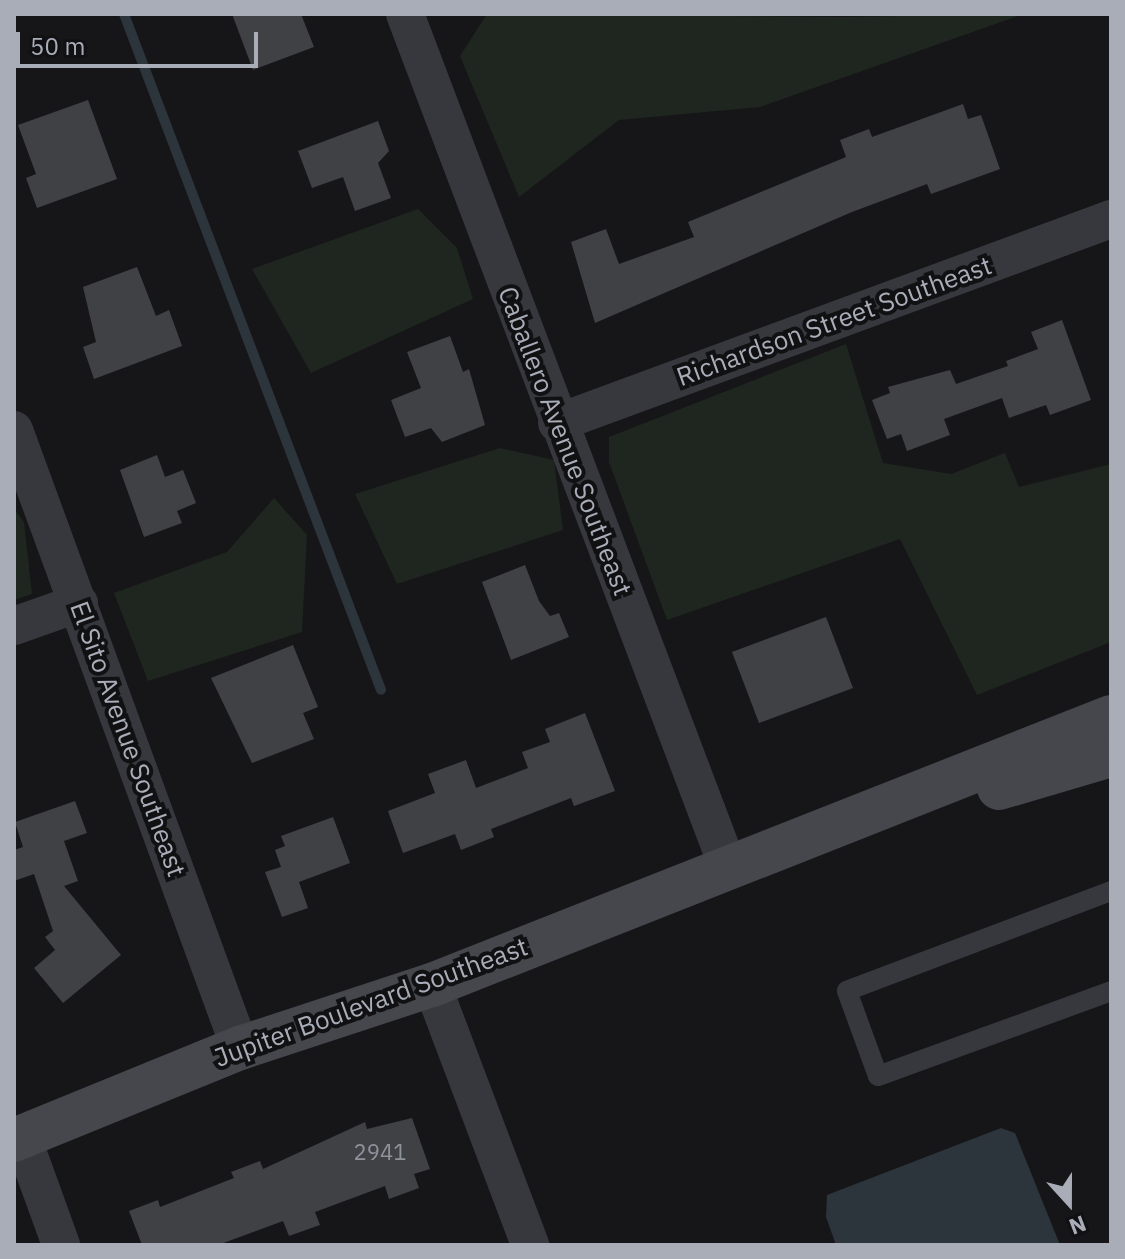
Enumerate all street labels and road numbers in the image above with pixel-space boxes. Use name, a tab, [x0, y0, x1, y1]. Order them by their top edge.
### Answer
street label: Richardson Street Southeast	[672, 249, 996, 393]
street label: Caballero Avenue Southeast	[492, 282, 638, 600]
street label: El Sito Avenue Southeast	[64, 597, 192, 881]
street label: Jupiter Boulevard Southeast	[210, 931, 532, 1073]

